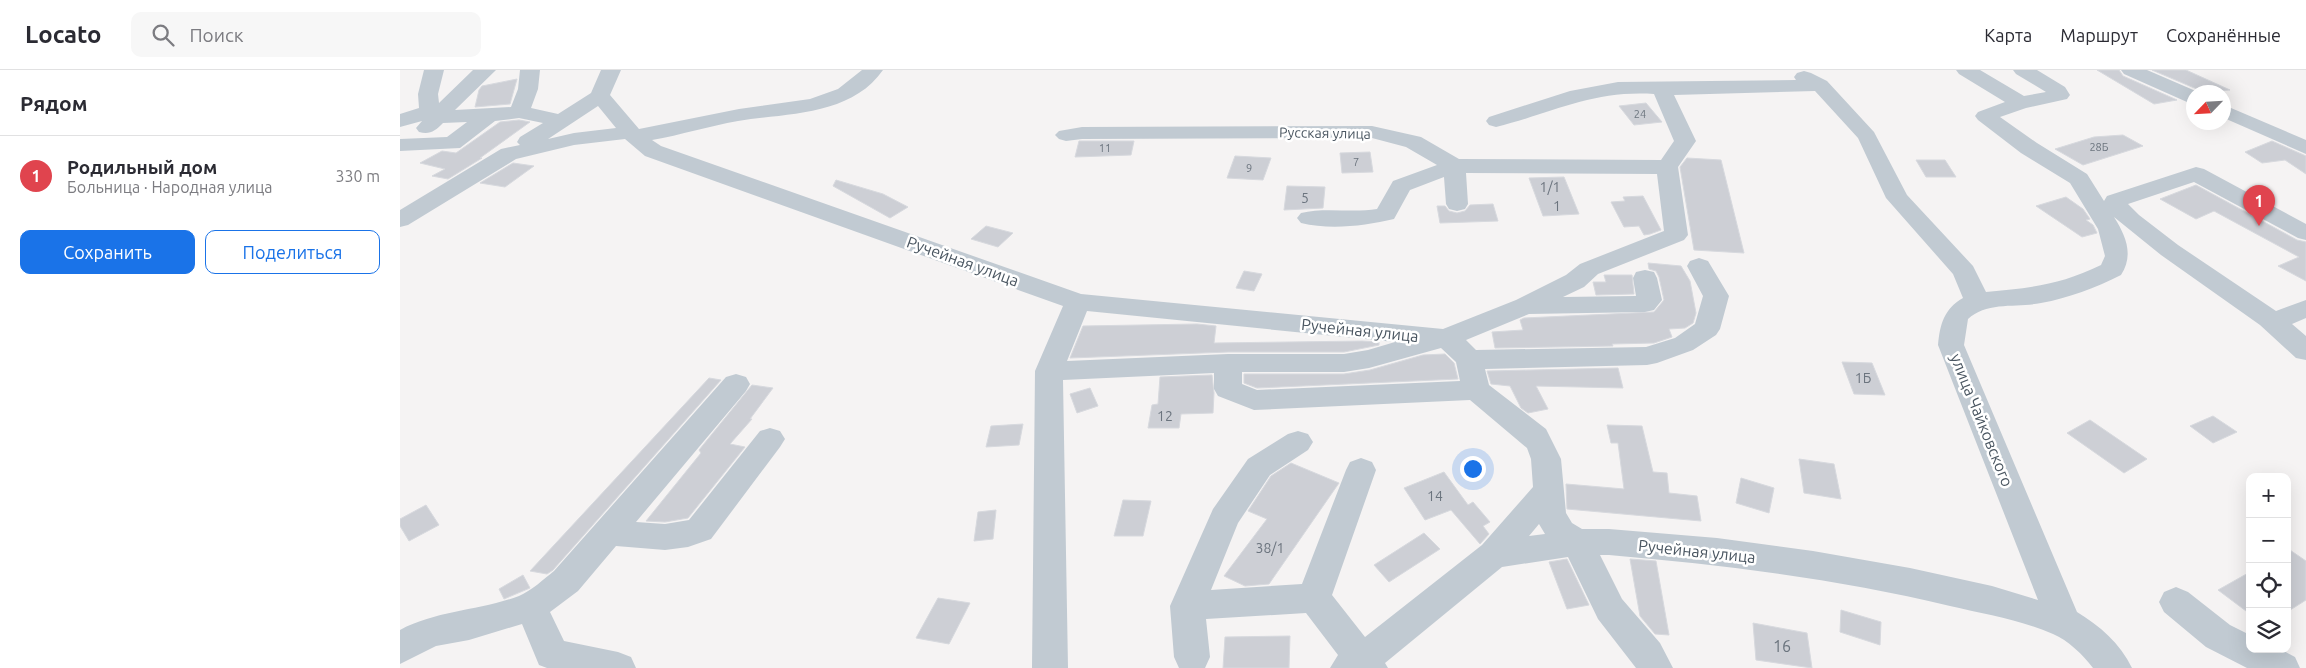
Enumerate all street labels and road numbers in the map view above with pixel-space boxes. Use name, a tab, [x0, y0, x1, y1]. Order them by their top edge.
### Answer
street label: Русская улица	[1279, 124, 1371, 142]
street label: Ручейная улица	[905, 232, 1021, 290]
street label: Ручейная улица	[1300, 315, 1420, 345]
street label: улица Чайковского	[1947, 351, 2017, 489]
street label: Ручейная улица	[1637, 536, 1757, 566]

